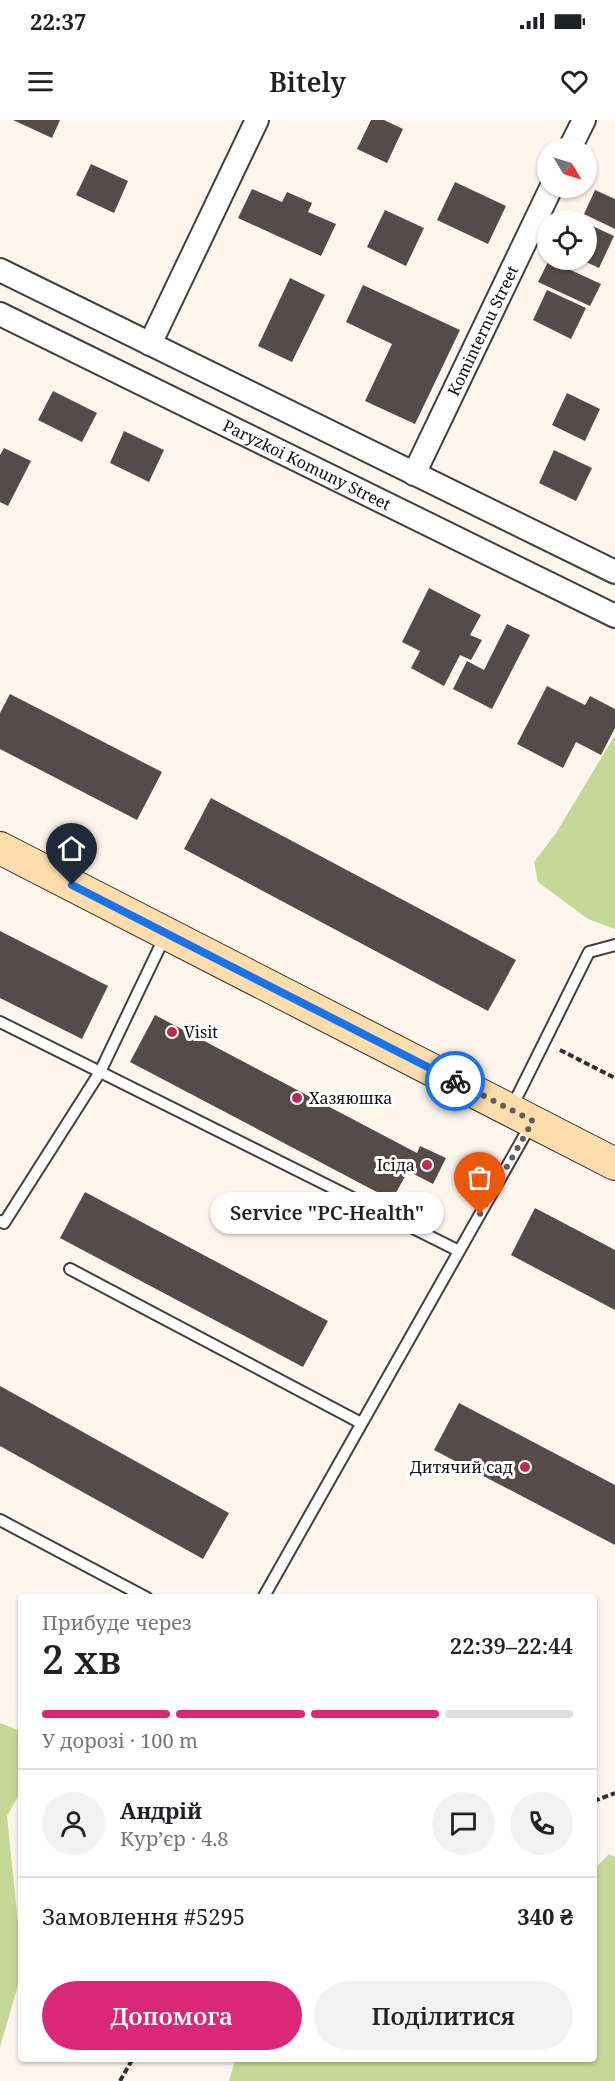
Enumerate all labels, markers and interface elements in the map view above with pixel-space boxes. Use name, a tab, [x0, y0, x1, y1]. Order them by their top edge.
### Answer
text: 22:37	[30, 6, 86, 36]
text: Bitely	[269, 63, 346, 100]
icon: menu	[24, 65, 57, 98]
icon: heart	[558, 65, 591, 98]
north arrow	[537, 138, 597, 198]
map controls	[537, 138, 597, 270]
button: locate	[537, 210, 597, 270]
street label: Kominternu Street	[442, 262, 523, 399]
street label: Paryzkoi Komuny Street	[219, 414, 395, 515]
pin	[46, 823, 97, 885]
icon: home	[55, 832, 88, 865]
place label: Visit	[184, 1021, 218, 1043]
marker: Visit	[165, 1025, 179, 1039]
courier	[425, 1051, 485, 1111]
icon: bike	[439, 1065, 472, 1098]
place label: Хазяюшка	[309, 1087, 392, 1109]
marker: Хазяюшка	[290, 1091, 304, 1105]
pin	[454, 1152, 505, 1214]
place label: Ісіда	[377, 1154, 415, 1176]
marker: Ісіда	[420, 1158, 434, 1172]
icon: bag	[463, 1161, 496, 1194]
callout: Service "PC-Health"	[210, 1193, 444, 1235]
text: Service "PC-Health"	[230, 1199, 424, 1226]
place label: Дитячий сад	[410, 1456, 513, 1478]
marker: Дитячий сад	[518, 1460, 532, 1474]
text: Прибуде через	[42, 1609, 192, 1636]
text: 22:39–22:44	[450, 1630, 573, 1660]
text: 2 хв	[42, 1632, 121, 1685]
text: У дорозі · 100 m	[42, 1727, 198, 1754]
button: person	[42, 1792, 105, 1855]
button: chat	[432, 1792, 495, 1855]
button: phone	[510, 1792, 573, 1855]
text: Андрій	[120, 1795, 202, 1825]
text: Кур’єр · 4.8	[120, 1825, 229, 1852]
text: Замовлення #5295	[42, 1901, 245, 1931]
text: 340 ₴	[517, 1901, 573, 1931]
button: Допомога	[42, 1981, 302, 2050]
button: Поділитися	[314, 1981, 573, 2050]

